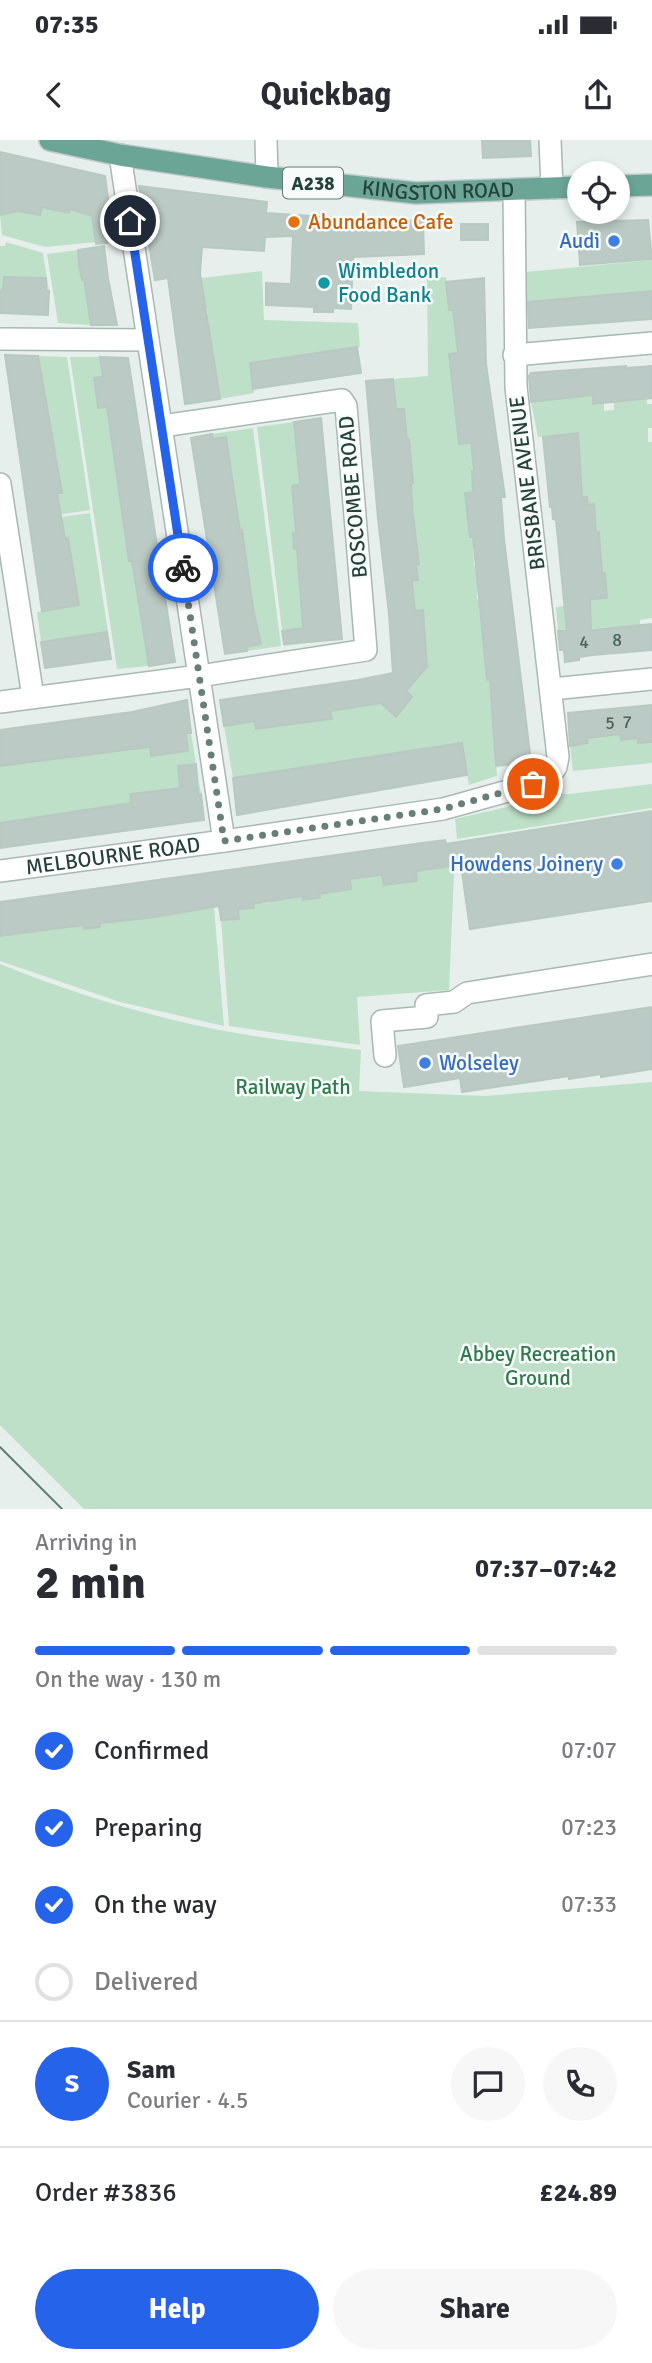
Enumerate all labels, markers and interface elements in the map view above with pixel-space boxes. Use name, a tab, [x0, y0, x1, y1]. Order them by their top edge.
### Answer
text: 07:35	[35, 9, 99, 41]
text: Quickbag	[261, 75, 392, 114]
icon: back	[35, 76, 73, 114]
icon: share	[579, 76, 617, 114]
map controls	[567, 161, 630, 224]
button: locate	[567, 161, 630, 224]
road number: A238	[283, 168, 343, 198]
street label: KINGSTON ROAD	[361, 174, 515, 206]
pin	[100, 191, 160, 251]
icon: home	[111, 202, 149, 240]
place label: Abundance Cafe	[308, 209, 454, 235]
marker: Abundance Cafe	[286, 214, 302, 230]
place label: Audi	[559, 228, 600, 254]
marker: Audi	[606, 233, 622, 249]
place label: Wimbledon Food Bank	[338, 258, 439, 308]
marker: Wimbledon Food Bank	[316, 275, 332, 291]
street label: BRISBANE AVENUE	[503, 394, 551, 572]
street label: BOSCOMBE ROAD	[333, 415, 373, 579]
courier	[148, 533, 218, 603]
icon: bike	[164, 549, 202, 587]
house number: 8	[612, 629, 622, 651]
house number: 4	[579, 631, 589, 653]
house number: 7	[622, 711, 632, 733]
house number: 5	[605, 712, 615, 734]
pin	[503, 754, 563, 814]
icon: bag	[514, 765, 552, 803]
street label: MELBOURNE ROAD	[24, 831, 202, 880]
place label: Howdens Joinery	[450, 851, 603, 877]
marker: Howdens Joinery	[609, 856, 625, 872]
place label: Wolseley	[439, 1050, 519, 1076]
marker: Wolseley	[417, 1055, 433, 1071]
park label: Railway Path	[235, 1074, 351, 1100]
park label: Abbey Recreation Ground	[460, 1341, 616, 1391]
text: Arriving in	[35, 1528, 137, 1557]
text: 07:37–07:42	[475, 1553, 617, 1585]
text: 2 min	[35, 1555, 146, 1611]
text: On the way · 130 m	[35, 1665, 221, 1694]
icon: check	[35, 1732, 73, 1770]
text: Confirmed	[94, 1735, 209, 1767]
text: 07:07	[561, 1736, 617, 1765]
icon: check	[35, 1809, 73, 1847]
text: Preparing	[94, 1812, 202, 1844]
text: 07:23	[561, 1813, 617, 1842]
icon: check	[35, 1886, 73, 1924]
text: On the way	[94, 1889, 217, 1921]
text: 07:33	[561, 1890, 617, 1919]
text: Delivered	[94, 1966, 199, 1998]
button: chat	[451, 2047, 525, 2121]
button: phone	[543, 2047, 617, 2121]
text: Sam	[127, 2054, 176, 2086]
text: S	[65, 2068, 79, 2100]
text: Courier · 4.5	[127, 2086, 248, 2115]
text: Order #3836	[35, 2177, 176, 2209]
text: £24.89	[539, 2177, 617, 2209]
button: Help	[35, 2269, 319, 2349]
button: Share	[333, 2269, 617, 2349]

